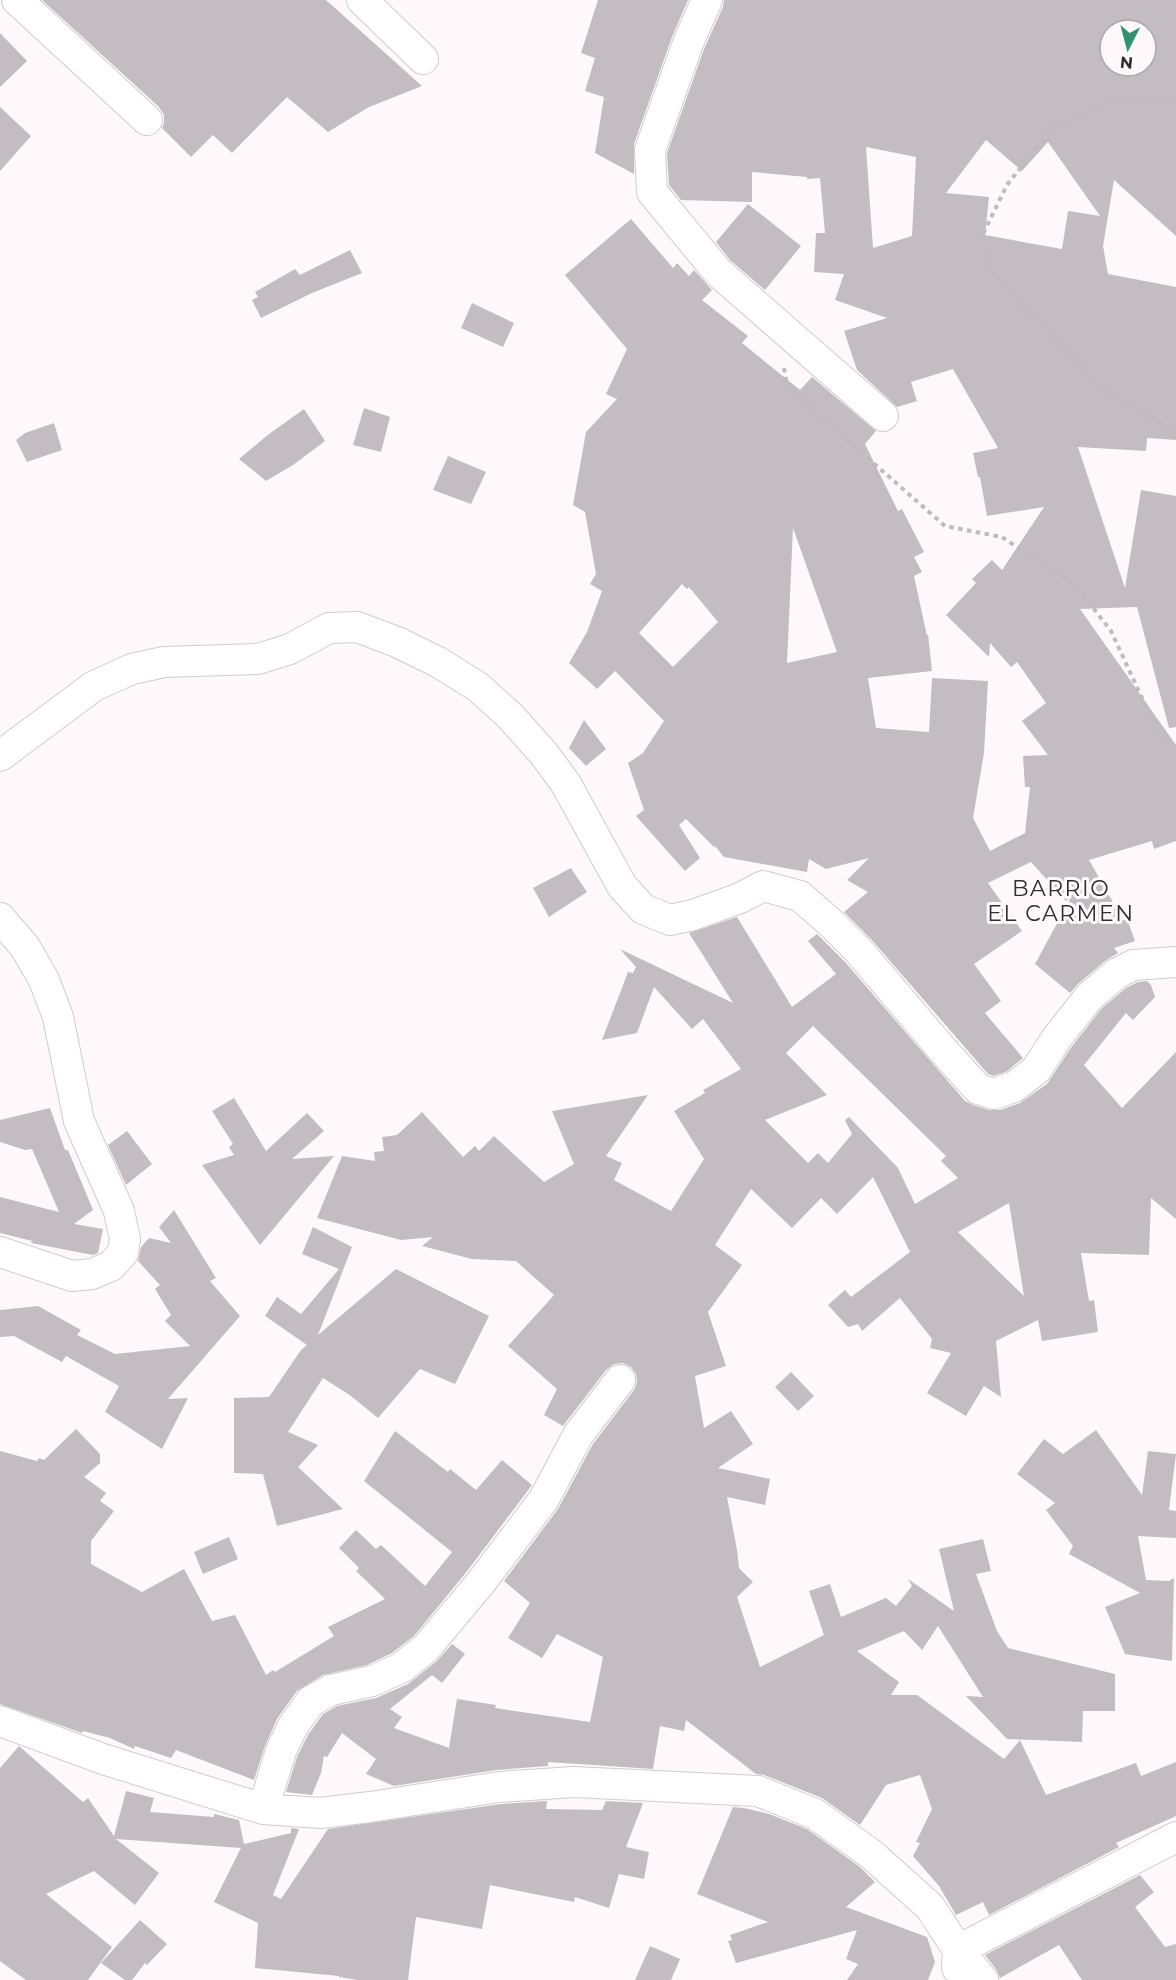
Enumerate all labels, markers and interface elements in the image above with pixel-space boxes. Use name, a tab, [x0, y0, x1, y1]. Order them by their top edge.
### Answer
north arrow	[1098, 18, 1158, 78]
text: N	[1119, 52, 1134, 73]
district label: BARRIO EL CARMEN	[987, 875, 1135, 927]

